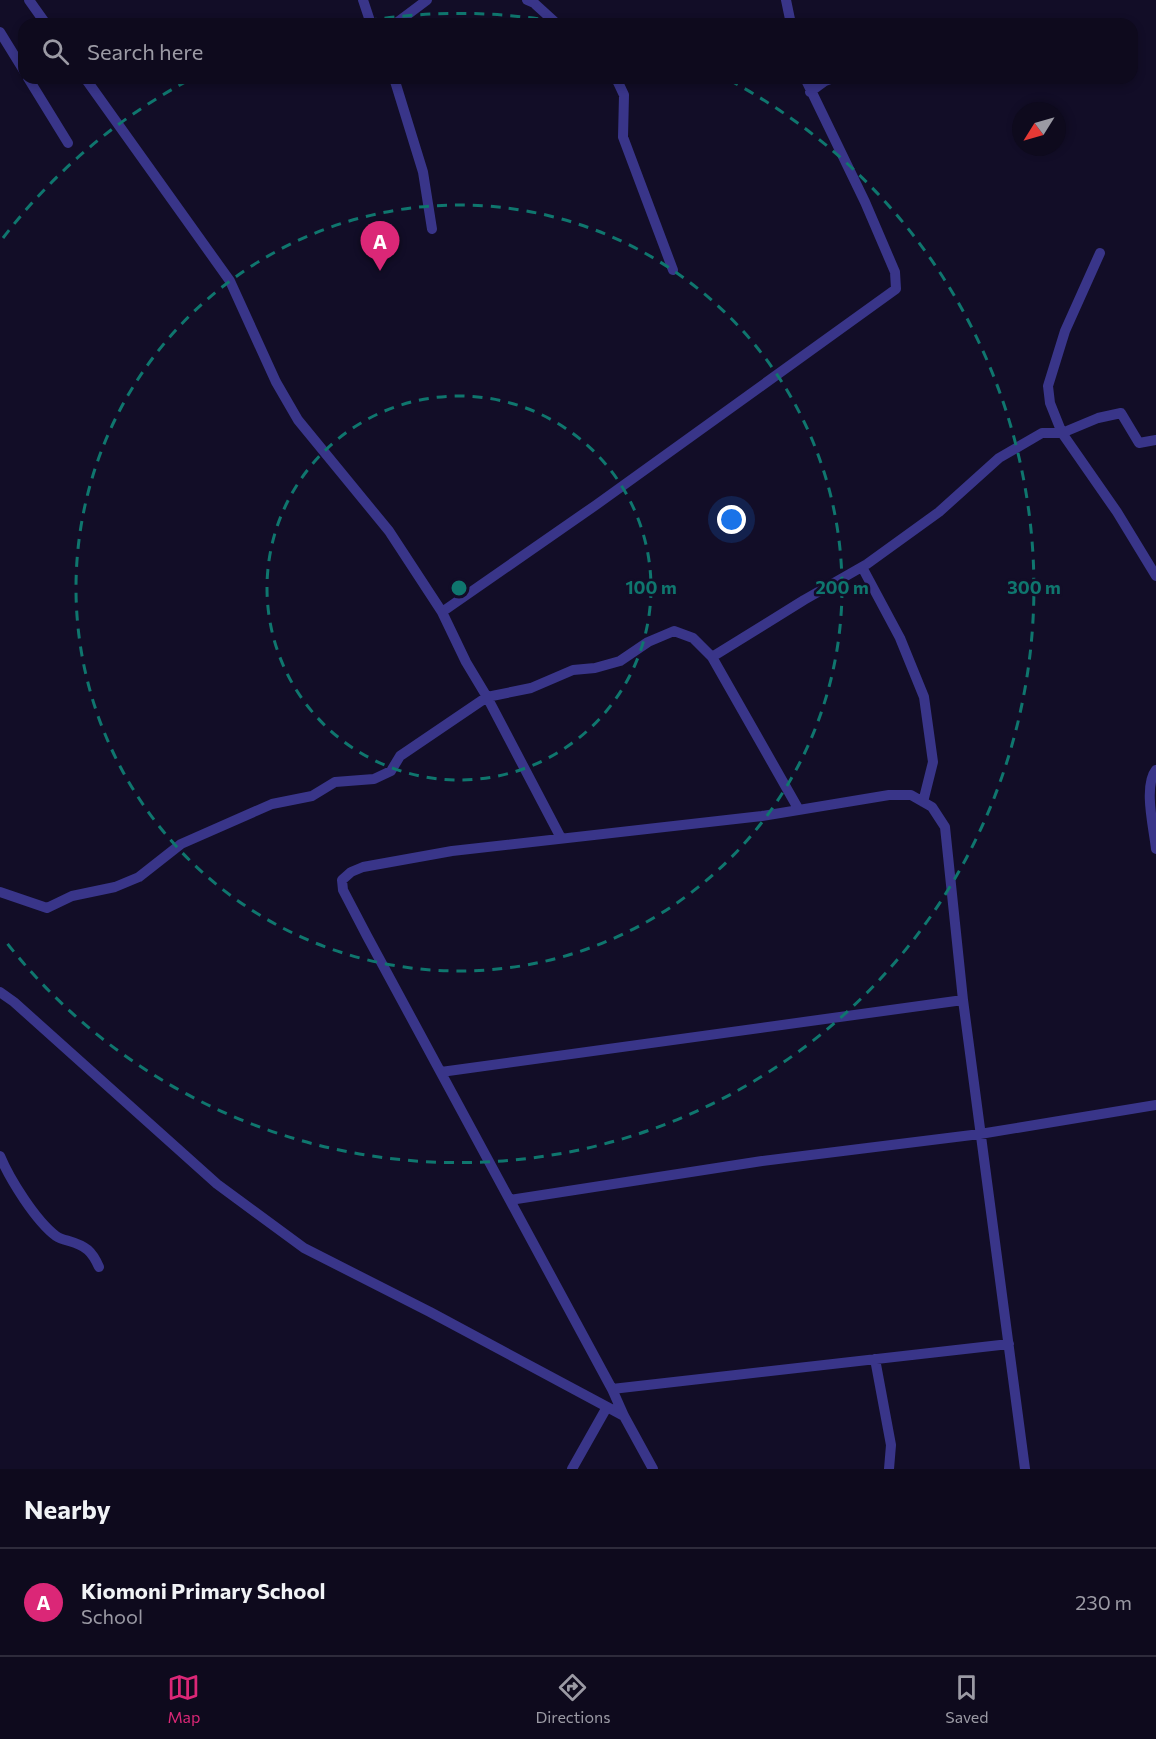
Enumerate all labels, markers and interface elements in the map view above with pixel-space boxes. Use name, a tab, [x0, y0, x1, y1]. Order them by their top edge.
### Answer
search box	[18, 18, 1138, 84]
icon: search	[39, 35, 72, 68]
text: Search here	[87, 38, 203, 65]
north arrow	[1012, 102, 1066, 156]
pin: A	[360, 222, 400, 271]
your location	[717, 505, 746, 534]
text: 100 m	[625, 576, 677, 598]
text: 200 m	[815, 576, 869, 598]
text: 300 m	[1007, 576, 1061, 598]
centre of rings	[449, 578, 469, 598]
text: Nearby	[24, 1493, 111, 1524]
text: Kiomoni Primary School	[81, 1577, 326, 1604]
text: A	[36, 1590, 51, 1614]
text: 230 m	[1075, 1590, 1132, 1614]
text: School	[81, 1604, 143, 1628]
tab: Map	[167, 1671, 200, 1726]
tab: Directions	[535, 1671, 610, 1726]
tab: Saved	[945, 1671, 989, 1726]

